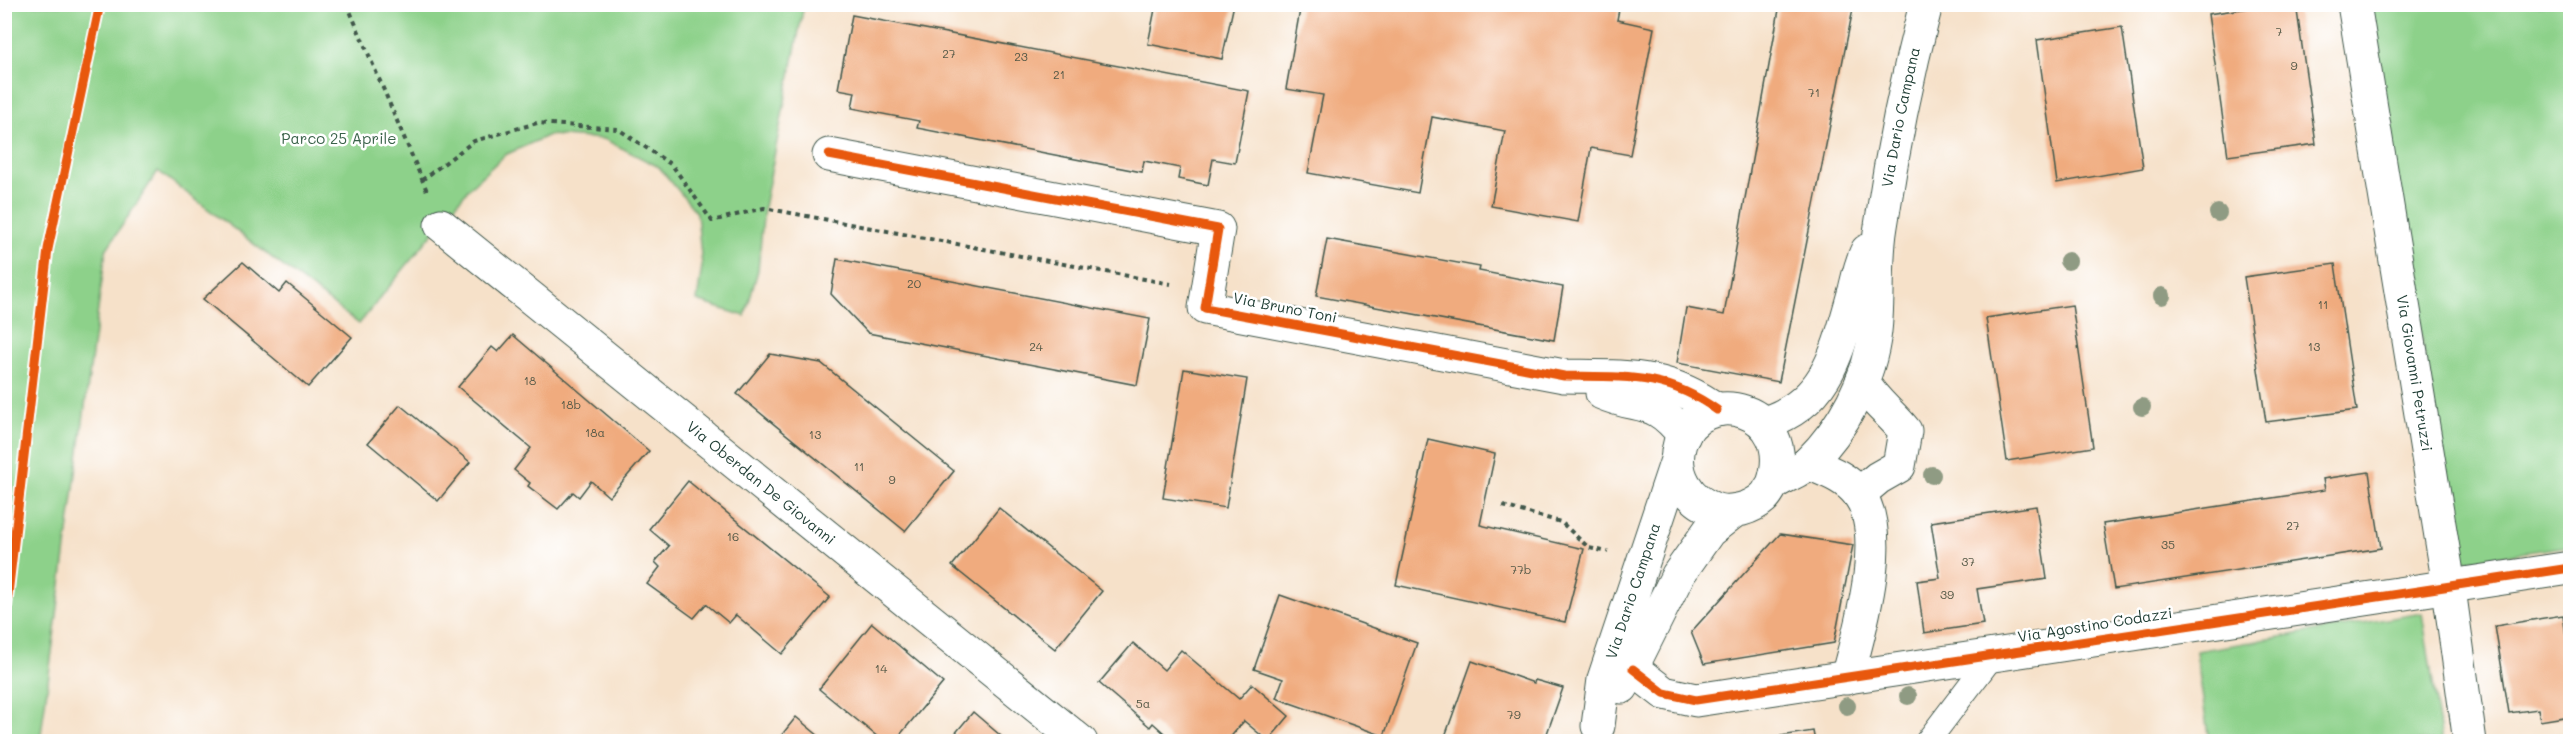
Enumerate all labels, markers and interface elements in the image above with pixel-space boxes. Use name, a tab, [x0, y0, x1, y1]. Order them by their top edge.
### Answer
house number: 7	[2276, 23, 2283, 39]
house number: 27	[942, 45, 956, 61]
street label: Via Dario Campana	[1876, 45, 1924, 189]
house number: 23	[1014, 48, 1028, 64]
house number: 9	[2290, 57, 2298, 73]
house number: 21	[1053, 66, 1065, 82]
house number: 71	[1808, 84, 1820, 100]
park label: Parco 25 Aprile	[281, 128, 397, 148]
house number: 20	[907, 275, 922, 291]
street label: Via Bruno Toni	[1231, 287, 1339, 327]
street label: Via Giovanni Petruzzi	[2393, 293, 2438, 453]
house number: 11	[2318, 296, 2328, 312]
house number: 24	[1029, 338, 1043, 354]
house number: 13	[2308, 338, 2320, 354]
house number: 18	[524, 372, 536, 388]
house number: 18b	[561, 396, 581, 412]
street label: Via Oberdan De Giovanni	[683, 416, 840, 549]
house number: 18a	[585, 424, 605, 440]
house number: 13	[809, 426, 821, 442]
house number: 11	[854, 458, 864, 474]
house number: 9	[888, 471, 896, 487]
house number: 27	[2286, 517, 2300, 533]
street label: Via Dario Campana	[1600, 520, 1664, 661]
house number: 16	[727, 528, 739, 544]
house number: 35	[2161, 536, 2175, 552]
house number: 37	[1961, 553, 1975, 569]
house number: 77b	[1511, 561, 1532, 577]
house number: 39	[1940, 586, 1954, 602]
street label: Via Agostino Codazzi	[2016, 602, 2174, 646]
house number: 14	[875, 660, 887, 676]
house number: 5a	[1136, 695, 1150, 711]
house number: 79	[1507, 706, 1521, 722]

